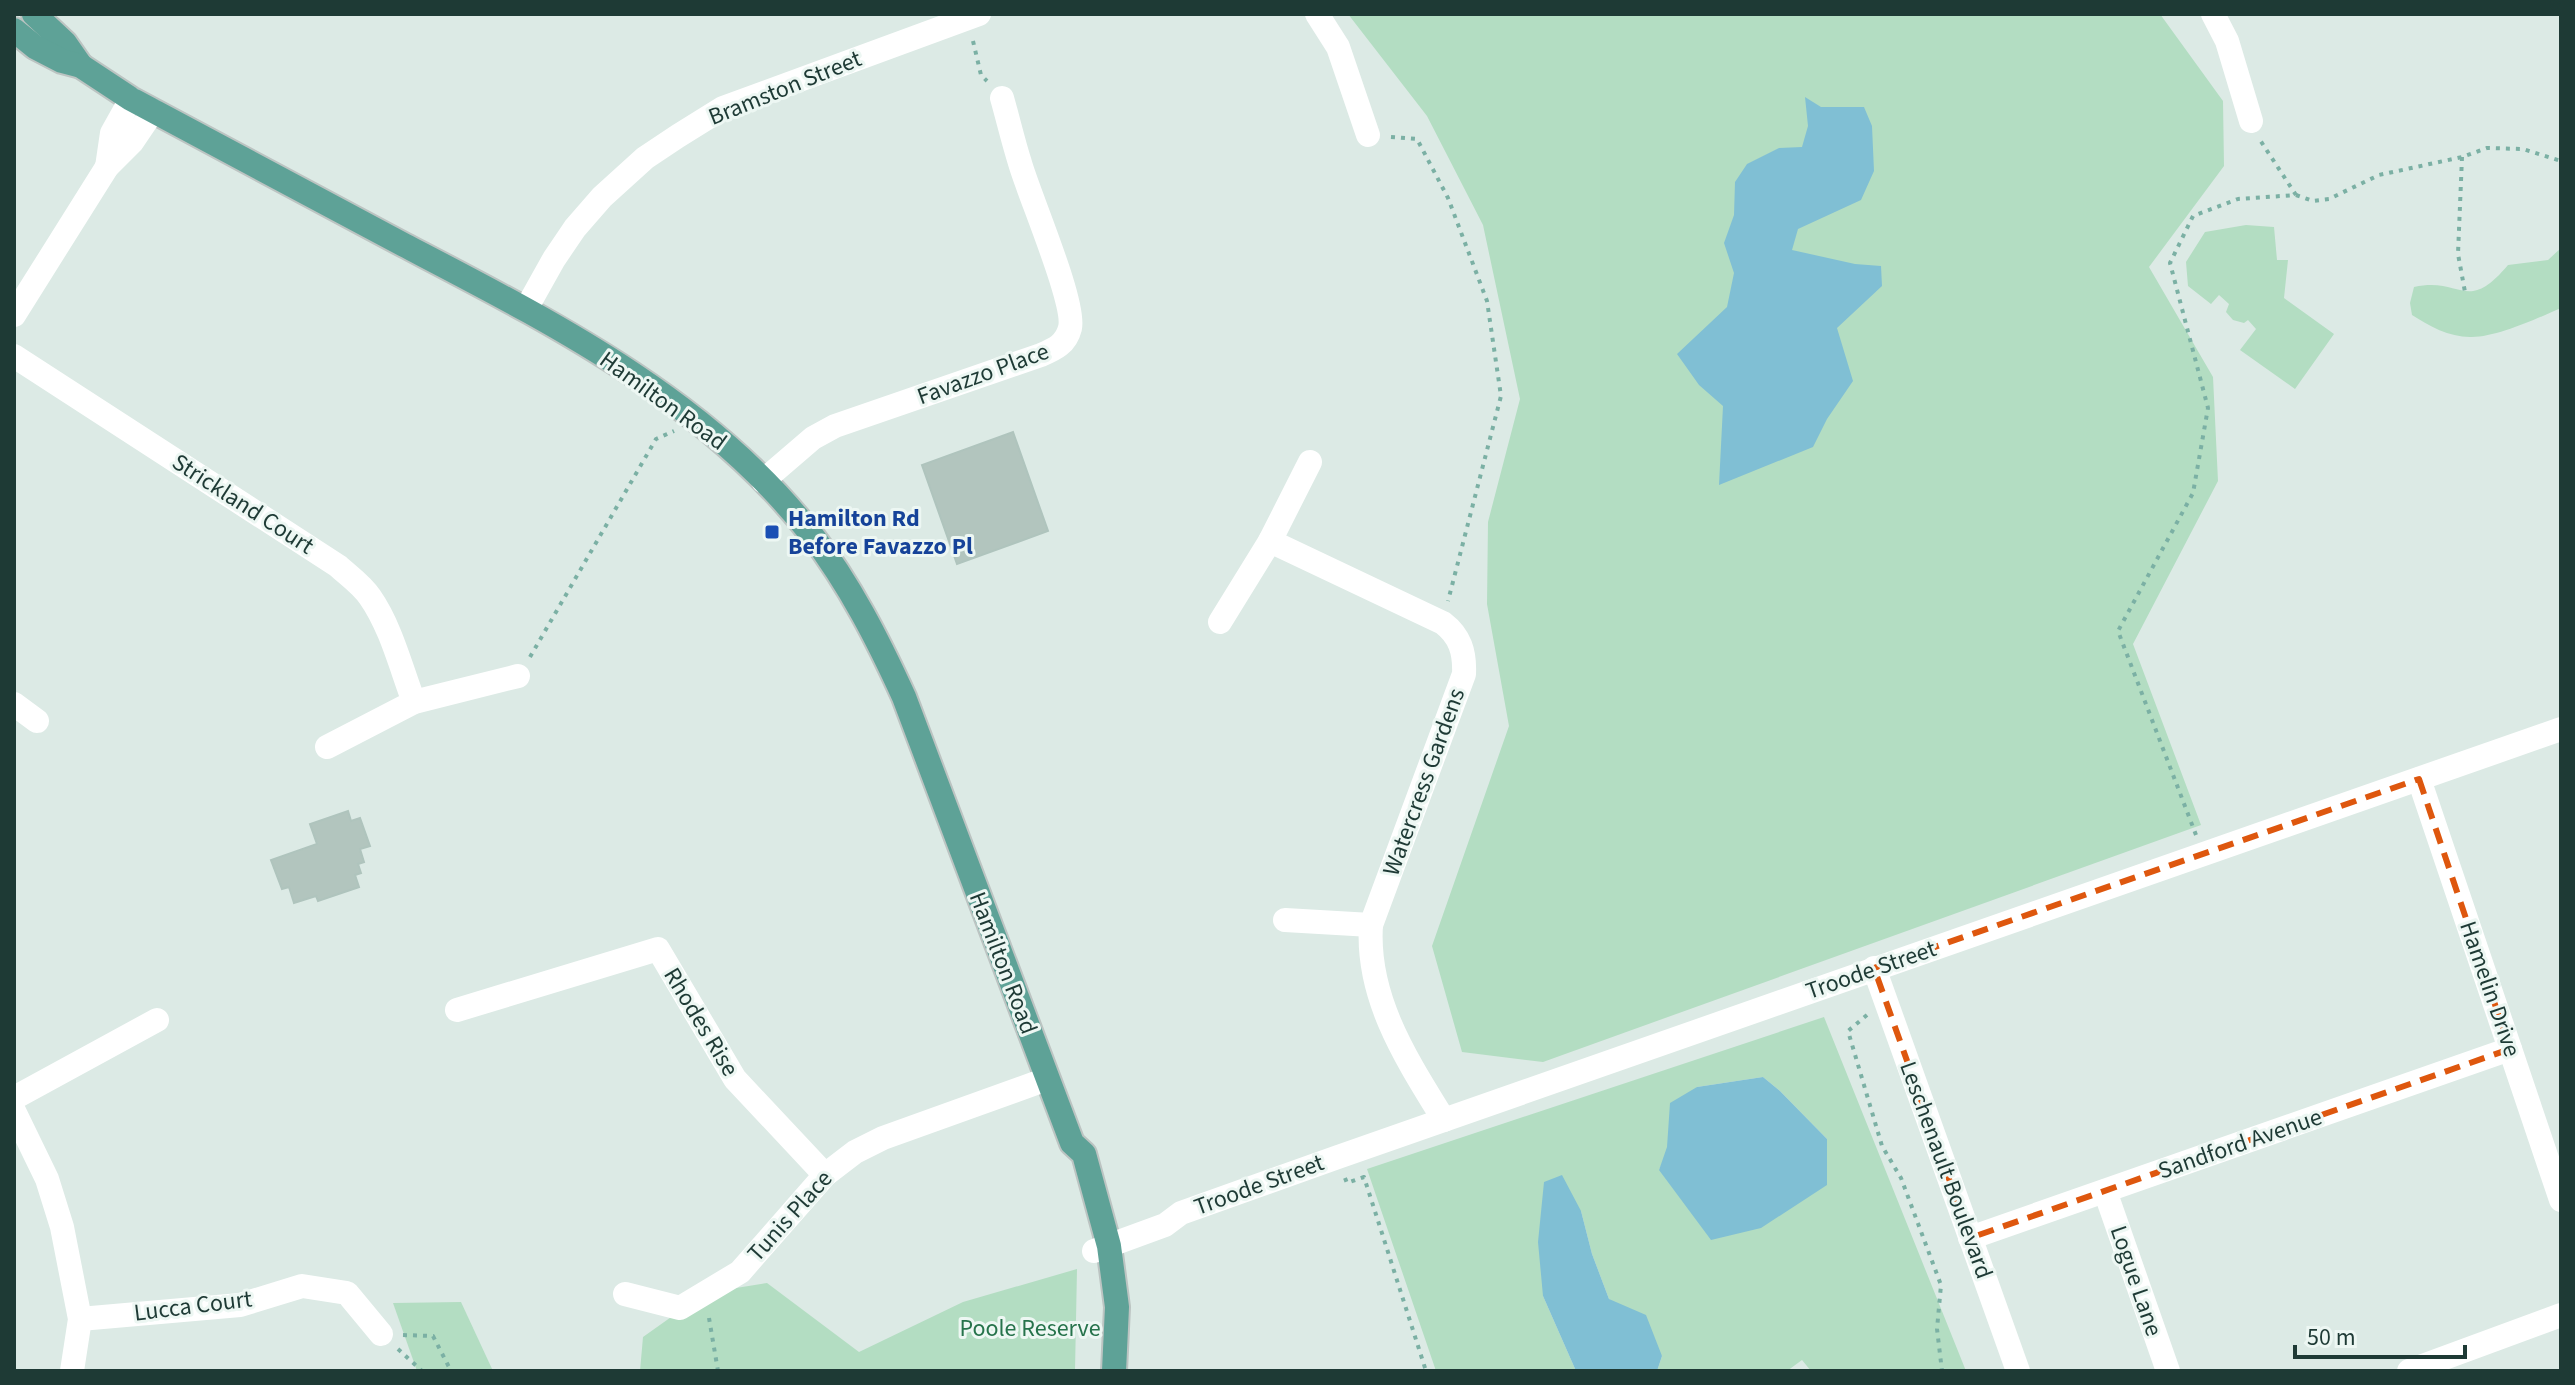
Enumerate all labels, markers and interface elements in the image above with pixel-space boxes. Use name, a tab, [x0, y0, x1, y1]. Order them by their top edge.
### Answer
street label: Bramston Street	[703, 41, 867, 135]
street label: Favazzo Place	[912, 334, 1054, 414]
street label: Hamilton Road	[592, 343, 734, 459]
street label: Strickland Court	[165, 445, 321, 563]
place label: Hamilton Rd Before Favazzo Pl	[788, 501, 973, 564]
marker: Hamilton Rd Before Favazzo Pl	[763, 523, 781, 541]
street label: Watercress Gardens	[1374, 683, 1474, 881]
street label: Hamilton Road	[960, 887, 1046, 1039]
street label: Hamelin Drive	[2450, 916, 2530, 1062]
street label: Troode Street	[1801, 931, 1941, 1009]
street label: Rhodes Rise	[655, 961, 747, 1083]
street label: Leschenault Boulevard	[1890, 1056, 2002, 1284]
street label: Sandford Avenue	[2153, 1100, 2327, 1188]
street label: Troode Street	[1189, 1145, 1329, 1225]
street label: Tunis Place	[739, 1162, 841, 1270]
street label: Logue Lane	[2101, 1221, 2171, 1341]
street label: Lucca Court	[132, 1281, 254, 1331]
scale bar	[2295, 1309, 2465, 1359]
park label: Poole Reserve	[959, 1311, 1101, 1346]
text: 50 m	[2307, 1320, 2356, 1355]

